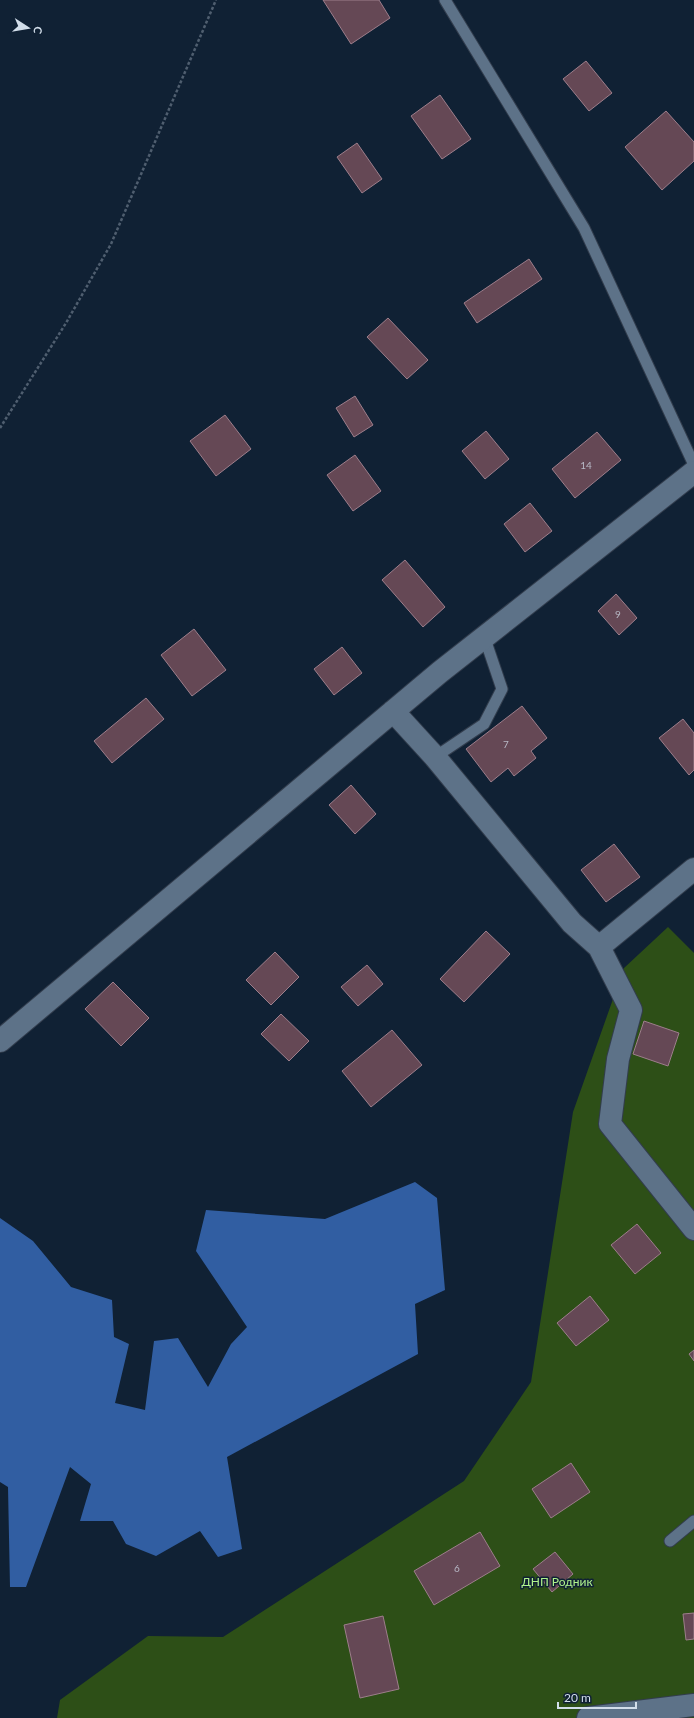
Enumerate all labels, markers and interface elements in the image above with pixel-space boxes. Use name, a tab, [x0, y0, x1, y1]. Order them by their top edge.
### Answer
north arrow	[8, 8, 48, 48]
text: С	[31, 25, 45, 36]
house number: 14	[580, 459, 592, 471]
house number: 9	[615, 608, 621, 620]
house number: 7	[503, 738, 509, 750]
house number: 6	[454, 1562, 460, 1574]
park label: ДНП Родник	[521, 1574, 593, 1589]
scale bar	[558, 1684, 636, 1710]
text: 20 m	[564, 1690, 591, 1705]

